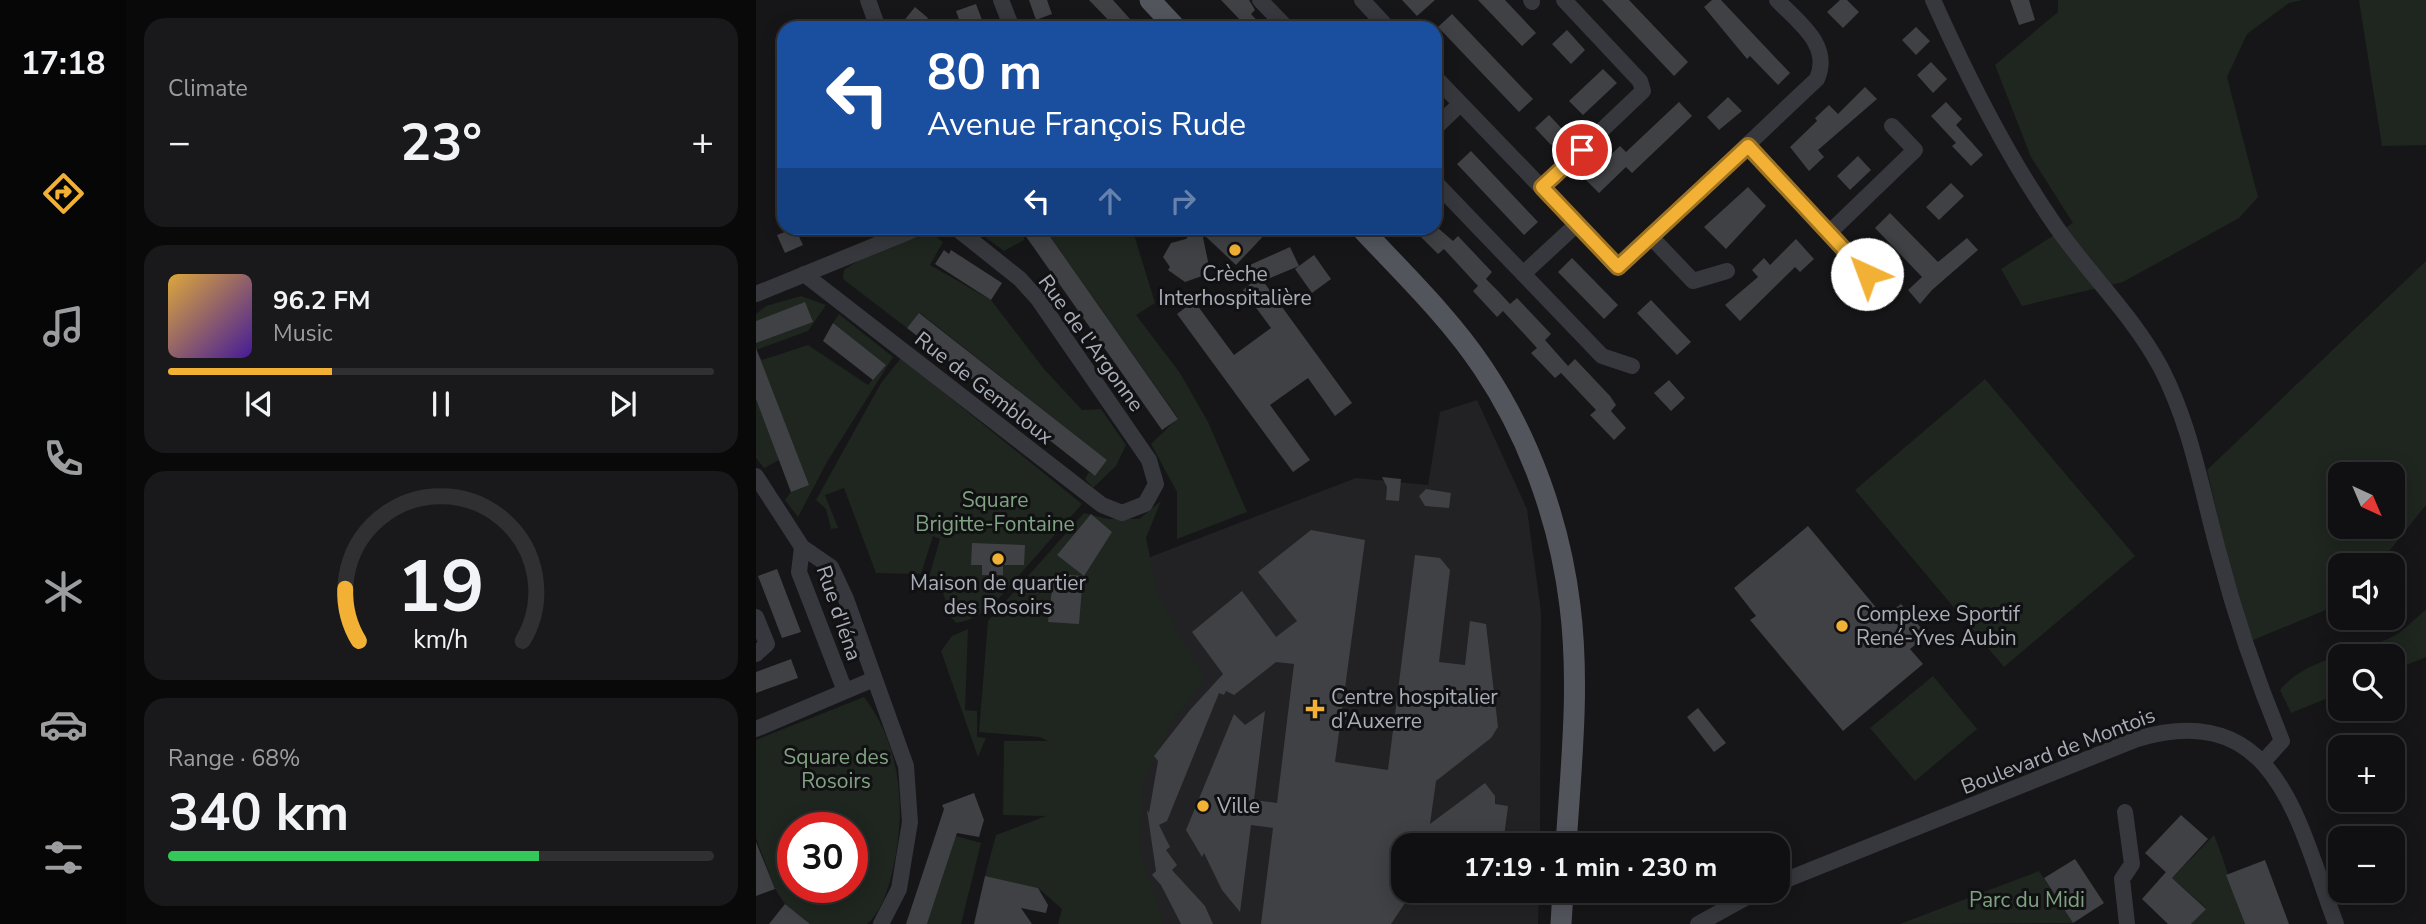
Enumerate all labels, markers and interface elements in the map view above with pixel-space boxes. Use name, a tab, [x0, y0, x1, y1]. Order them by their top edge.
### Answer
text: 80 m	[927, 39, 1042, 106]
text: 17:18	[21, 42, 105, 85]
icon: left	[812, 49, 903, 140]
text: Climate	[168, 73, 248, 104]
text: Avenue François Rude	[927, 103, 1246, 146]
text: 23°	[400, 107, 482, 178]
text: −	[168, 117, 191, 168]
text: +	[691, 117, 714, 168]
pin	[1552, 120, 1612, 180]
icon: arrive	[1563, 131, 1601, 169]
icon: directions	[39, 169, 88, 218]
icon: left	[1018, 182, 1056, 220]
icon: ahead	[1091, 182, 1129, 220]
icon: right	[1164, 182, 1202, 220]
position arrow	[1830, 237, 1904, 311]
marker: Crèche Interhospitalière	[1227, 242, 1243, 258]
place label: Crèche Interhospitalière	[1158, 260, 1312, 312]
street label: Rue de l'Argonne	[1032, 269, 1150, 417]
text: 96.2 FM	[273, 283, 370, 318]
icon: music	[39, 302, 88, 351]
text: Music	[273, 318, 333, 349]
street label: Rue de Gembloux	[909, 325, 1059, 451]
icon: previous	[240, 385, 278, 423]
icon: pause	[422, 385, 460, 423]
icon: next	[604, 385, 642, 423]
icon: phone	[39, 434, 88, 483]
north arrow	[2328, 462, 2404, 539]
map controls	[2328, 462, 2405, 903]
park label: Square Brigitte-Fontaine	[915, 486, 1075, 538]
text: 19	[397, 538, 485, 638]
marker: Maison de quartier des Rosoirs	[990, 551, 1006, 567]
button: sound	[2328, 553, 2405, 630]
street label: Rue d'Iéna	[810, 562, 868, 664]
icon: climate	[39, 567, 88, 616]
place label: Maison de quartier des Rosoirs	[910, 569, 1086, 621]
place label: Complexe Sportif René-Yves Aubin	[1856, 600, 2021, 652]
marker: Complexe Sportif René-Yves Aubin	[1834, 618, 1850, 634]
text: km/h	[413, 623, 469, 657]
button: search	[2328, 644, 2405, 721]
place label: Centre hospitalier d’Auxerre	[1331, 683, 1498, 735]
marker: Centre hospitalier d’Auxerre	[1305, 699, 1325, 719]
icon: car	[39, 700, 88, 749]
street label: Boulevard de Montois	[1957, 701, 2159, 801]
button: +	[2328, 735, 2405, 812]
text: Range · 68%	[168, 743, 300, 774]
park label: Square des Rosoirs	[783, 743, 889, 795]
text: 340 km	[168, 777, 349, 848]
place label: Ville	[1216, 792, 1260, 820]
marker: Ville	[1195, 798, 1211, 814]
speed limit sign: 30	[777, 812, 868, 903]
button: −	[2328, 826, 2405, 903]
icon: filters	[39, 833, 88, 882]
text: 17:19 · 1 min · 230 m	[1464, 850, 1717, 885]
park label: Parc du Midi	[1969, 886, 2085, 914]

